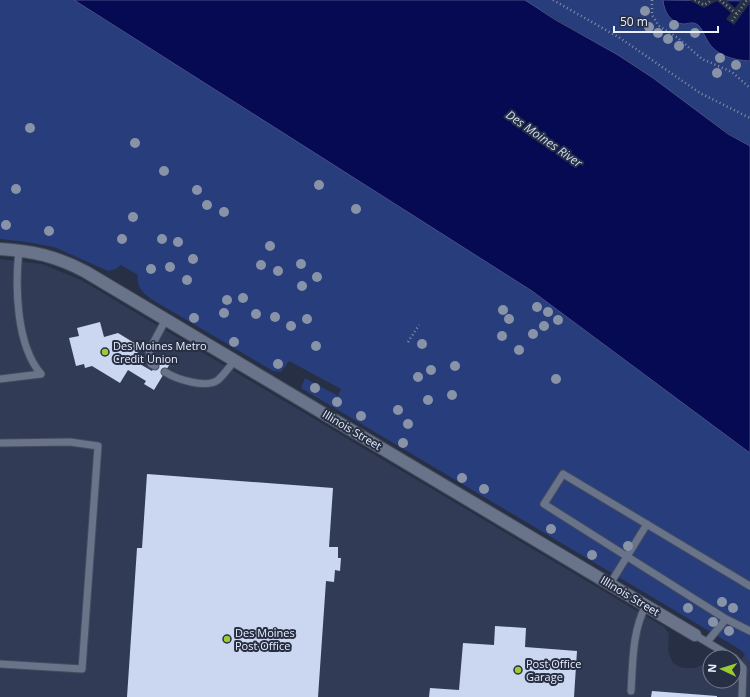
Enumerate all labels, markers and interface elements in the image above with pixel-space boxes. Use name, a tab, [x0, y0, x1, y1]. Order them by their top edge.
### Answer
scale bar	[614, 8, 718, 34]
text: 50 m	[620, 13, 648, 30]
water label: Des Moines River	[503, 106, 587, 172]
place label: Des Moines Metro Credit Union	[113, 338, 207, 366]
marker: Des Moines Metro Credit Union	[100, 347, 110, 357]
street label: Illinois Street	[320, 406, 385, 453]
street label: Illinois Street	[598, 572, 663, 619]
place label: Des Moines Post Office	[235, 625, 295, 653]
marker: Des Moines Post Office	[222, 634, 232, 644]
north arrow	[702, 649, 742, 689]
place label: Post Office Garage	[526, 656, 581, 684]
text: N	[704, 663, 719, 673]
marker: Post Office Garage	[513, 665, 523, 675]

